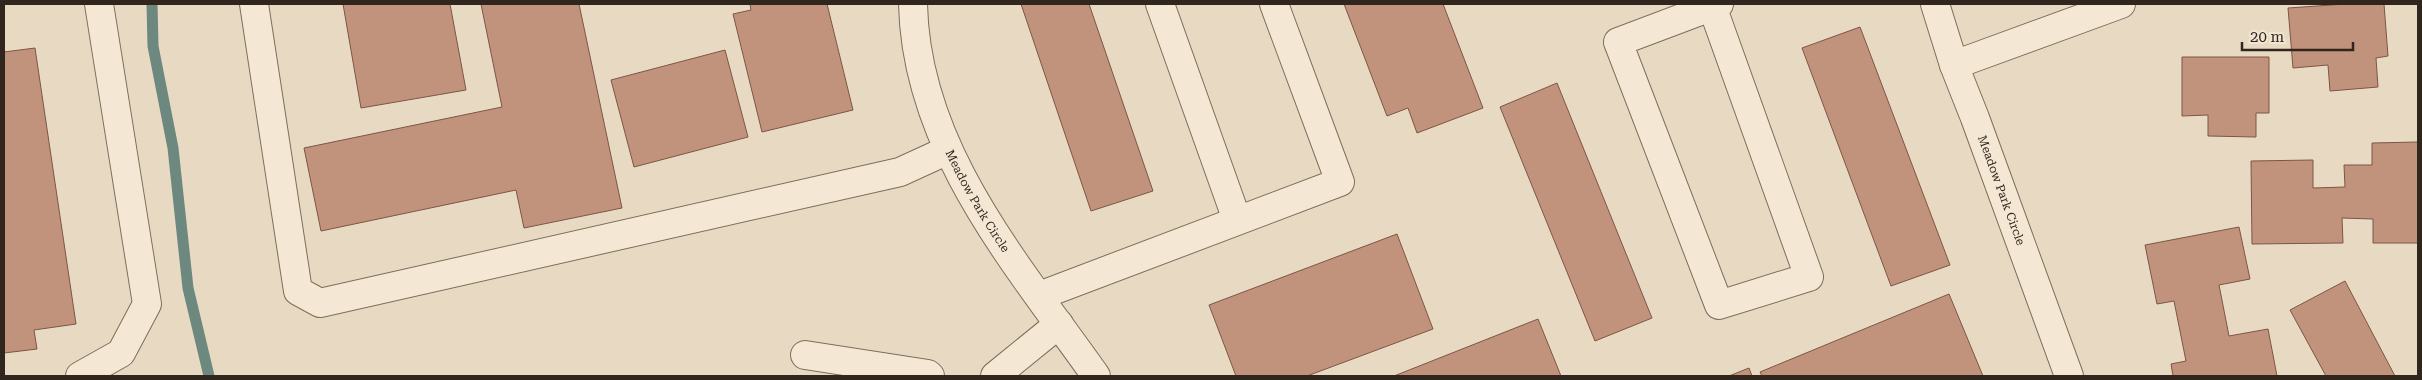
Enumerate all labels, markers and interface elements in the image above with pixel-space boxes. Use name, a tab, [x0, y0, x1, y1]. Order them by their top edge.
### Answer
scale bar	[2242, 20, 2353, 52]
text: 20 m	[2250, 28, 2285, 46]
street label: Meadow Park Circle	[1975, 134, 2028, 248]
street label: Meadow Park Circle	[943, 148, 1013, 255]

